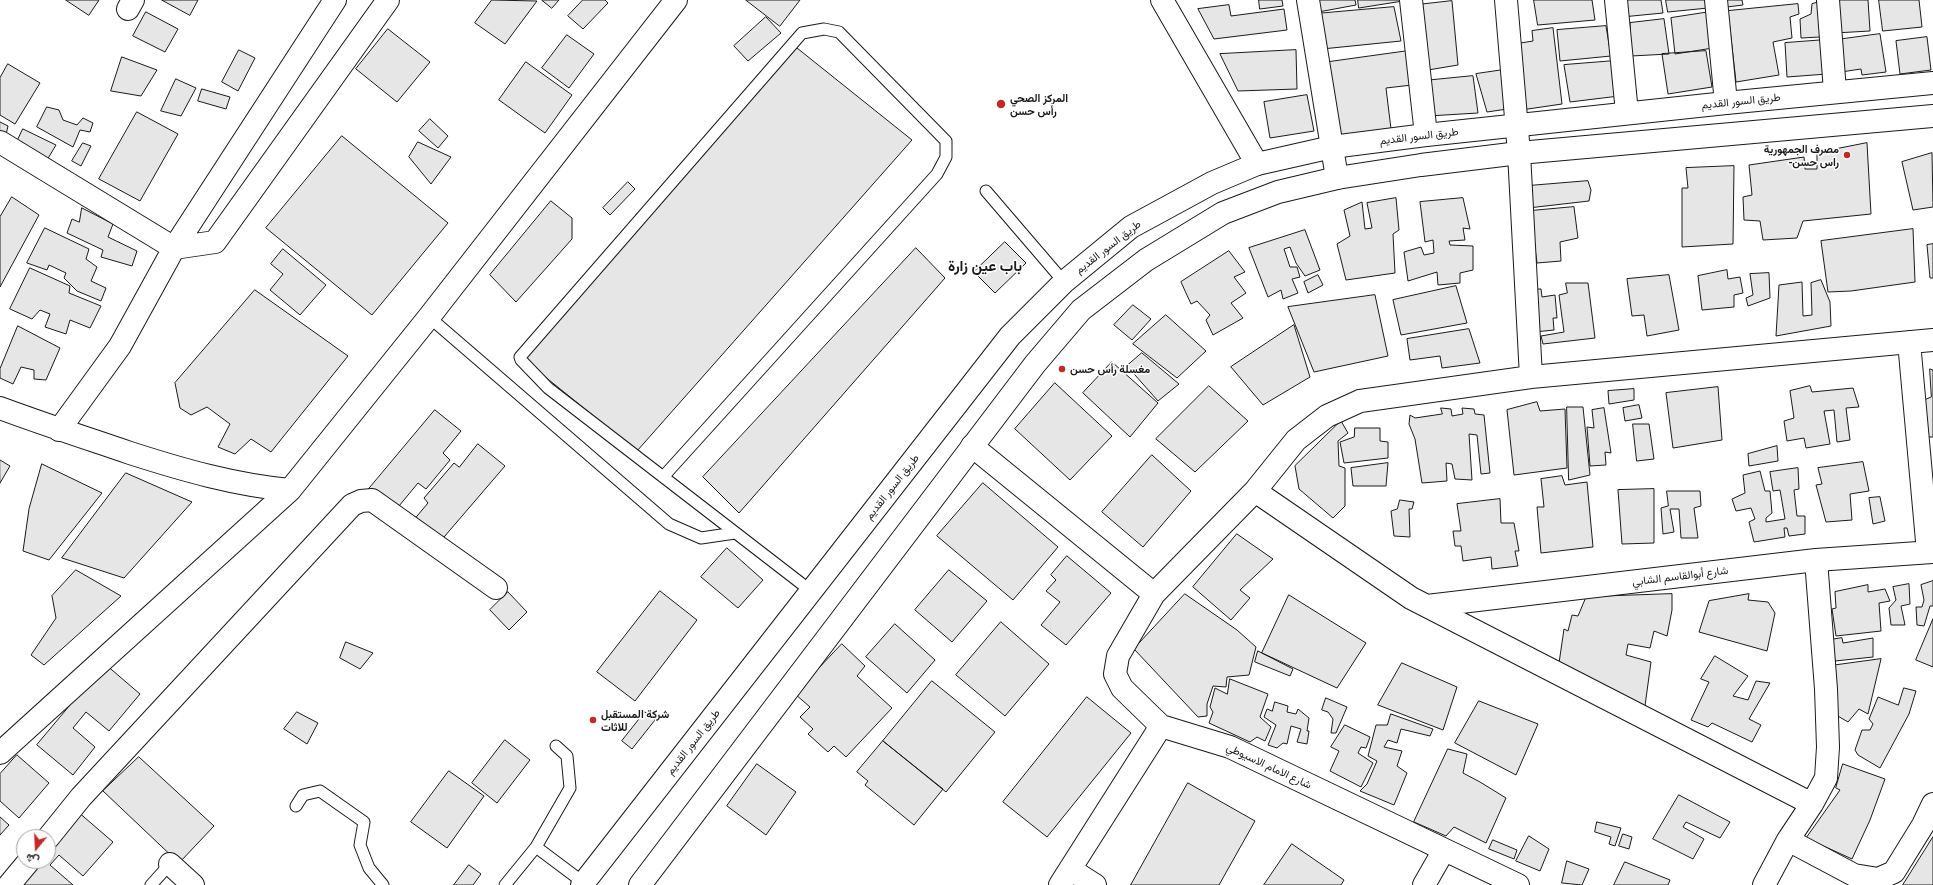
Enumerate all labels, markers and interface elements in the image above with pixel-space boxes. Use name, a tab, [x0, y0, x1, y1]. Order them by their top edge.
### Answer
street label: طريق السور القديم	[1701, 90, 1781, 112]
place label: المركز الصحي رأس حسن	[1010, 91, 1068, 117]
marker: المركز الصحي رأس حسن	[995, 98, 1007, 110]
street label: طريق السور القديم	[1379, 125, 1459, 147]
place label: مصرف الجمهورية -راس حسن	[1764, 142, 1839, 168]
marker: مصرف الجمهورية -راس حسن	[1842, 150, 1852, 160]
street label: طريق السور القديم	[1073, 217, 1143, 277]
district label: باب عين زارة	[948, 257, 1022, 275]
place label: مغسلة رأس حسن	[1070, 362, 1150, 376]
marker: مغسلة رأس حسن	[1057, 364, 1067, 374]
street label: طريق السور القديم	[862, 452, 922, 522]
street label: شارع أبوالقاسم الشابي	[1631, 564, 1729, 588]
place label: شركة المستقبل للاثات	[601, 707, 669, 733]
street label: طريق السور القديم	[663, 707, 723, 777]
marker: شركة المستقبل للاثات	[588, 715, 598, 725]
street label: شارع الامام الاسيوطي	[1224, 740, 1314, 792]
north arrow	[16, 829, 56, 869]
text: ش	[24, 852, 41, 867]

